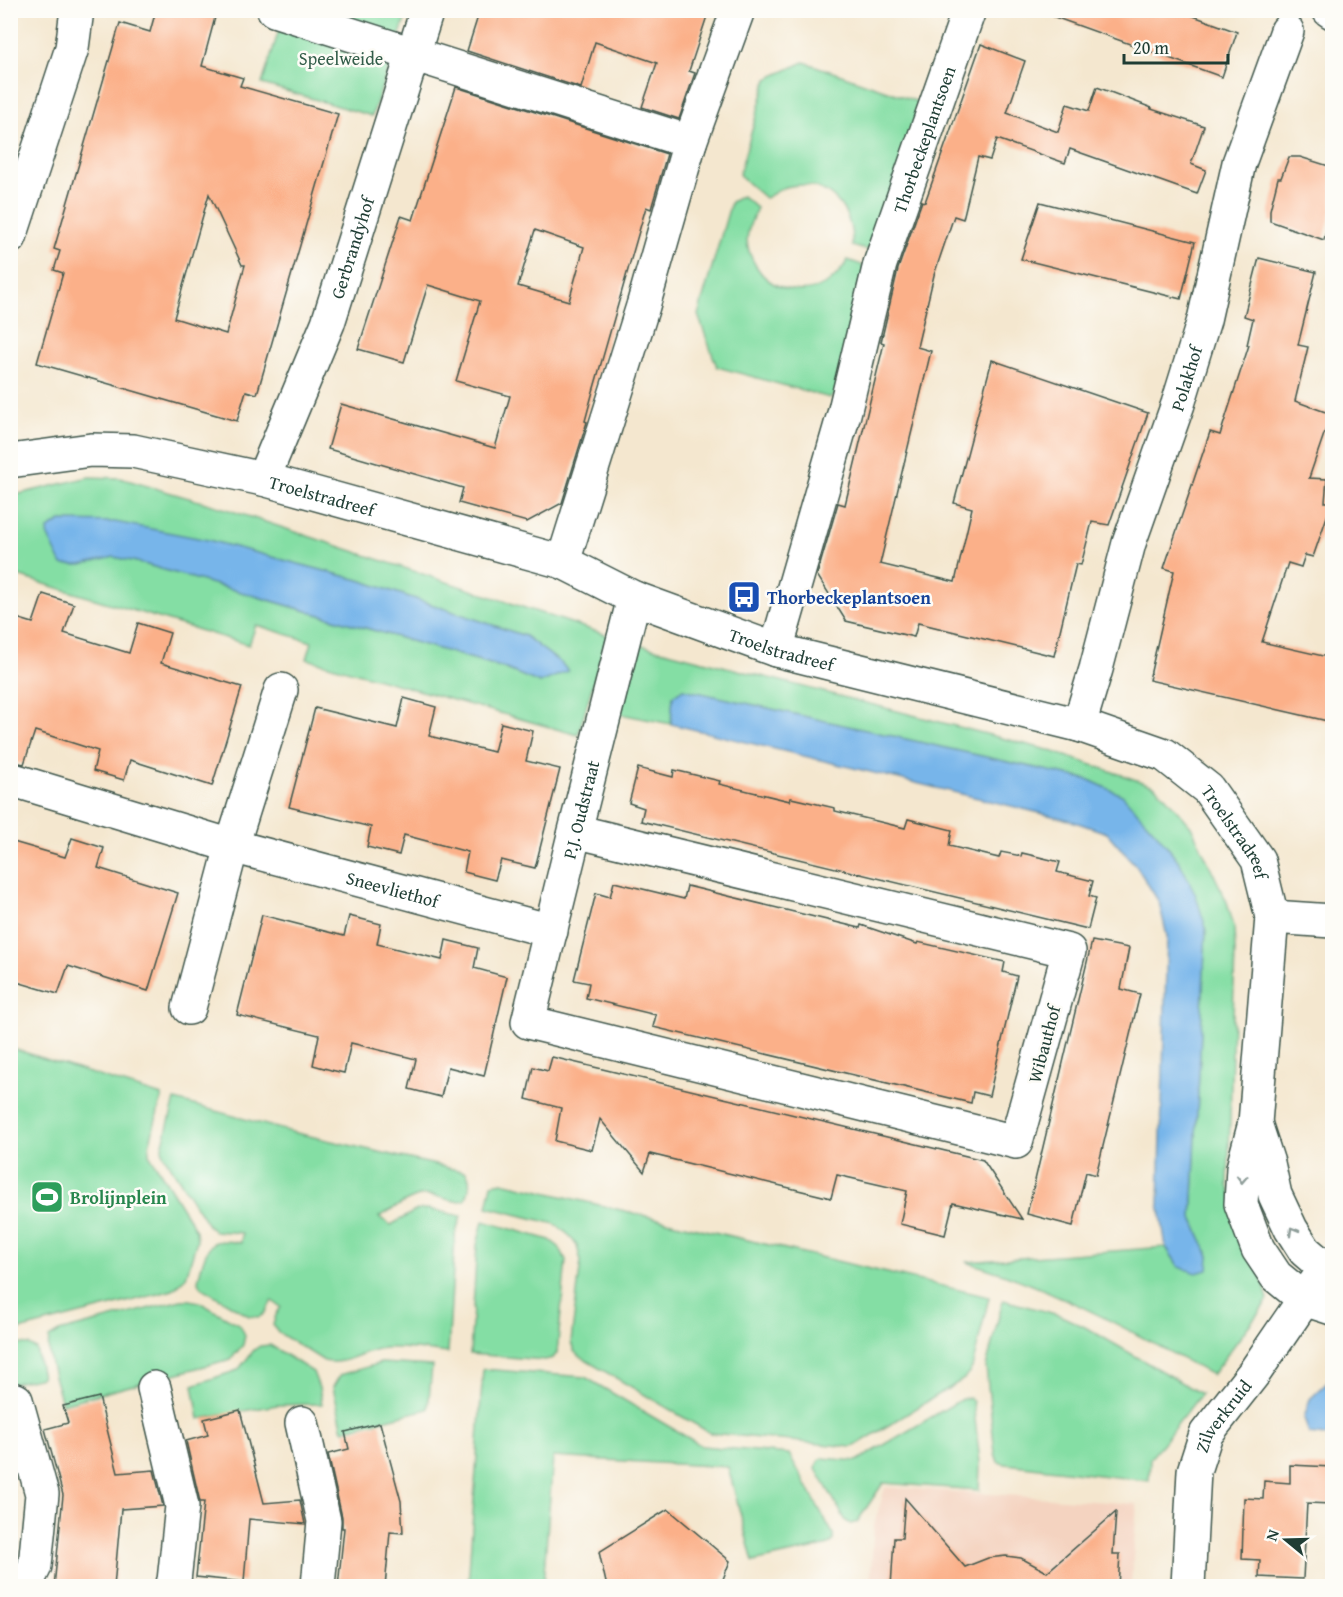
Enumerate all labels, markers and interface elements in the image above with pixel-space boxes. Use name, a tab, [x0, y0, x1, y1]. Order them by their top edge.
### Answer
scale bar	[1124, 27, 1228, 65]
text: 20 m	[1133, 34, 1169, 61]
park label: Speelweide	[299, 45, 383, 72]
street label: Thorbeckeplantsoen	[885, 62, 962, 217]
street label: Gerbrandyhof	[323, 191, 381, 302]
street label: Polakhof	[1163, 340, 1209, 415]
street label: Troelstradreef	[266, 468, 380, 523]
bus stop icon: Thorbeckeplantsoen	[726, 579, 762, 615]
place label: Thorbeckeplantsoen	[767, 584, 931, 611]
street label: Troelstradreef	[725, 620, 839, 678]
street label: P.J. Oudstraat	[555, 757, 606, 862]
street label: Troelstradreef	[1195, 779, 1276, 883]
street label: Sneevliethof	[343, 864, 444, 915]
street label: Wibauthof	[1021, 1000, 1068, 1086]
one-way arrow	[1236, 1175, 1249, 1184]
sports icon: Brolijnplein	[29, 1179, 65, 1215]
place label: Brolijnplein	[70, 1184, 167, 1211]
one-way arrow	[1289, 1227, 1300, 1238]
street label: Zilverkruid	[1187, 1373, 1258, 1456]
north arrow	[1256, 1510, 1316, 1570]
text: N	[1259, 1526, 1285, 1544]

